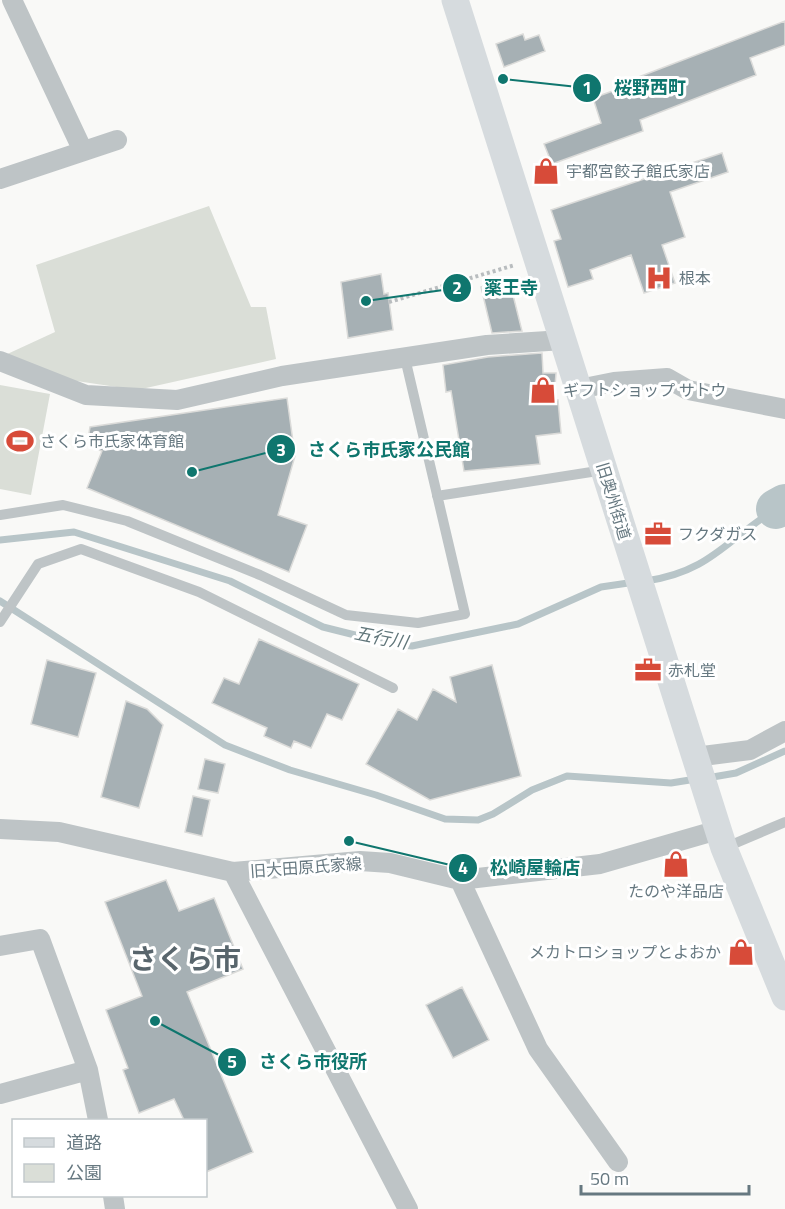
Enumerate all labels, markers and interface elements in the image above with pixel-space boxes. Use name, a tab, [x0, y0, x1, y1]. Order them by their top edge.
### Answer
callout: 桜野西町	[572, 70, 698, 106]
text: 1	[582, 74, 592, 101]
text: 桜野西町	[614, 74, 686, 101]
shop icon: 宇都宮餃子館氏家店	[531, 156, 561, 186]
place label: 宇都宮餃子館氏家店	[566, 159, 710, 183]
hospital icon: 根本	[644, 263, 674, 293]
place label: 根本	[679, 266, 711, 290]
callout: 薬王寺	[442, 270, 550, 306]
text: 2	[452, 274, 462, 301]
text: 薬王寺	[484, 274, 538, 301]
shop icon: ギフトショップ サトウ	[528, 375, 558, 405]
place label: ギフトショップ サトウ	[563, 378, 727, 402]
sports icon: さくら市氏家体育館	[5, 426, 35, 456]
place label: さくら市氏家体育館	[40, 429, 184, 453]
callout: さくら市氏家公民館	[266, 431, 482, 467]
text: 3	[276, 436, 286, 463]
text: さくら市氏家公民館	[308, 436, 470, 463]
street label: 旧奥州街道	[591, 459, 637, 543]
office icon: フクダガス	[643, 519, 673, 549]
place label: フクダガス	[678, 522, 757, 546]
water label: 五行川	[352, 619, 412, 656]
office icon: 赤札堂	[633, 655, 663, 685]
place label: 赤札堂	[668, 658, 716, 682]
shop icon: たのや洋品店	[661, 849, 691, 879]
callout: 松崎屋輪店	[448, 850, 592, 886]
street label: 旧大田原氏家線	[249, 851, 363, 883]
text: 4	[458, 854, 468, 881]
text: 松崎屋輪店	[490, 854, 580, 881]
place label: たのや洋品店	[628, 879, 724, 903]
district label: さくら市	[129, 937, 241, 980]
shop icon: メカトロショップとよおか	[726, 937, 756, 967]
place label: メカトロショップとよおか	[529, 940, 721, 964]
callout: さくら市役所	[217, 1044, 379, 1080]
text: 5	[227, 1048, 237, 1075]
text: さくら市役所	[259, 1048, 367, 1075]
legend	[12, 1119, 207, 1197]
text: 道路	[66, 1129, 102, 1156]
scale bar	[581, 1158, 749, 1196]
text: 公園	[66, 1159, 102, 1186]
text: 50 m	[590, 1165, 629, 1192]

